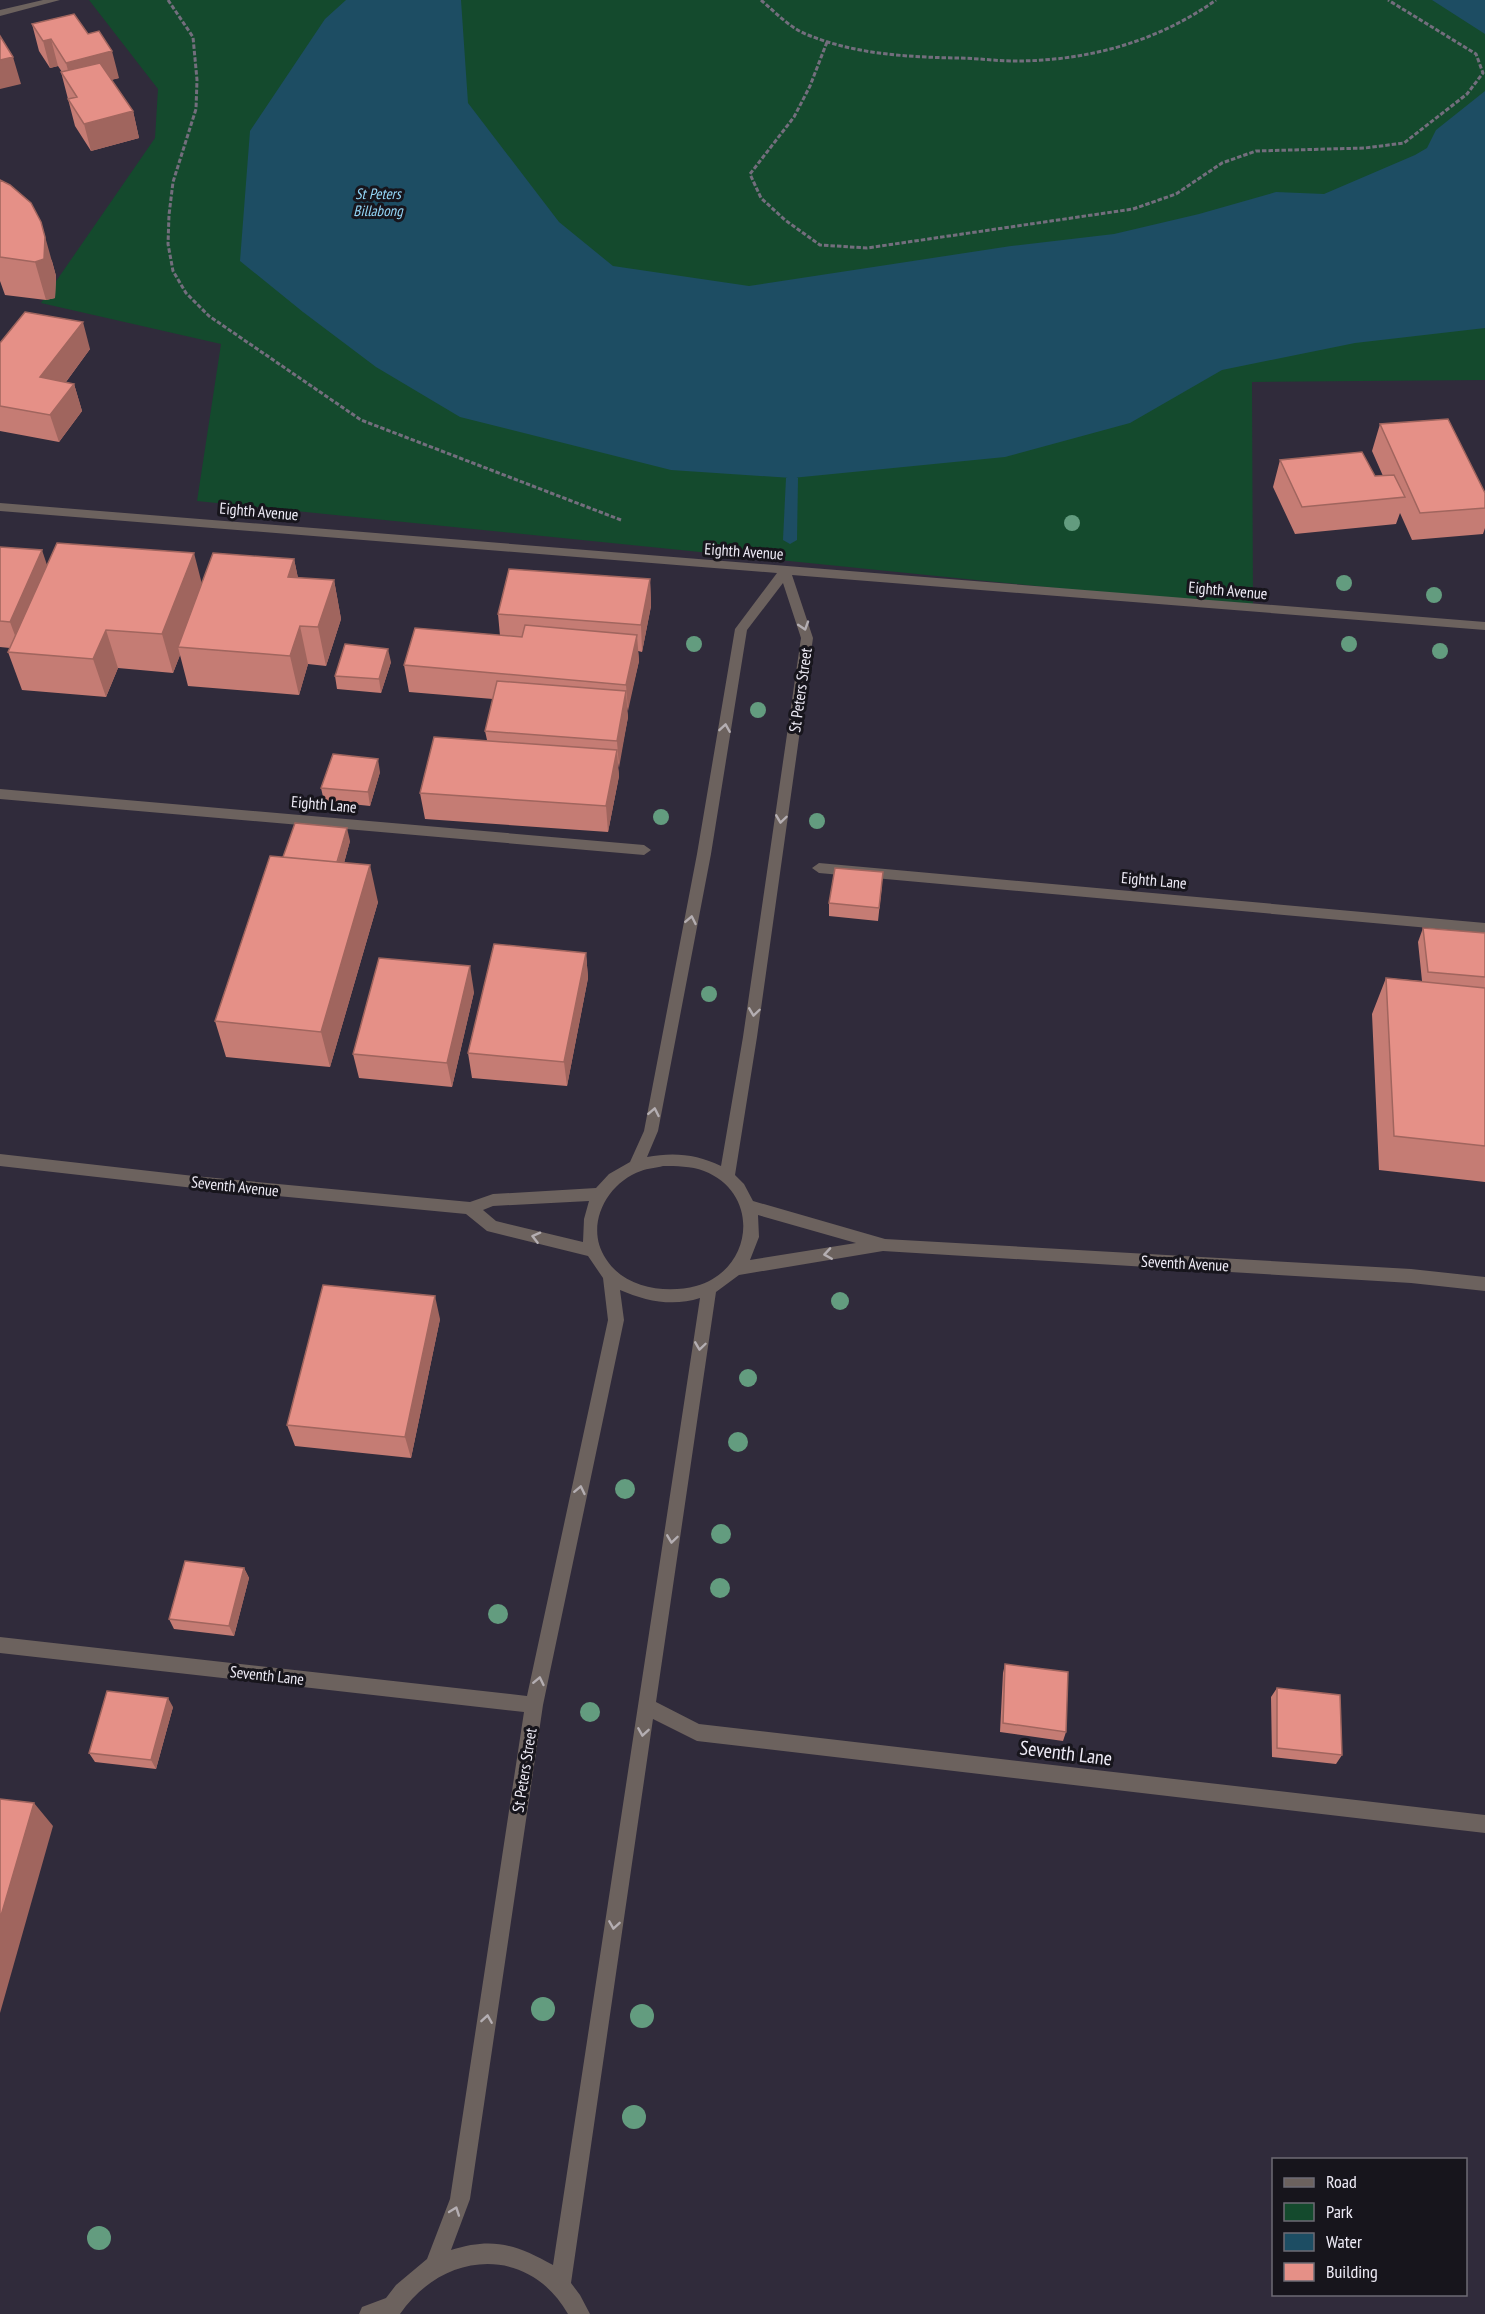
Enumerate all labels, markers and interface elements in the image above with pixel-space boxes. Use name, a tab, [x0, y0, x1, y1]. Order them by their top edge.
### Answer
water label: St Peters Billabong	[353, 184, 404, 220]
street label: Eighth Avenue	[219, 498, 299, 524]
street label: Eighth Avenue	[704, 538, 784, 564]
street label: Eighth Avenue	[1188, 577, 1268, 603]
one-way arrow	[796, 620, 809, 631]
street label: St Peters Street	[784, 646, 816, 734]
one-way arrow	[718, 724, 731, 734]
street label: Eighth Lane	[290, 791, 358, 817]
one-way arrow	[776, 814, 788, 824]
street label: Eighth Lane	[1120, 867, 1188, 893]
one-way arrow	[684, 916, 697, 926]
one-way arrow	[748, 1007, 760, 1017]
one-way arrow	[647, 1107, 660, 1117]
street label: Seventh Avenue	[190, 1171, 280, 1201]
one-way arrow	[532, 1232, 542, 1245]
one-way arrow	[823, 1248, 832, 1260]
street label: Seventh Avenue	[1141, 1251, 1229, 1275]
one-way arrow	[695, 1341, 707, 1351]
one-way arrow	[573, 1485, 586, 1495]
one-way arrow	[666, 1534, 678, 1544]
street label: Seventh Lane	[229, 1661, 305, 1689]
one-way arrow	[532, 1676, 545, 1686]
street label: St Peters Street	[507, 1726, 541, 1814]
one-way arrow	[638, 1727, 650, 1737]
street label: Seventh Lane	[1018, 1734, 1114, 1772]
one-way arrow	[608, 1920, 620, 1929]
one-way arrow	[480, 2014, 493, 2024]
legend	[1272, 2158, 1467, 2296]
text: Road	[1326, 2170, 1357, 2193]
text: Park	[1326, 2200, 1353, 2223]
one-way arrow	[448, 2206, 461, 2217]
text: Water	[1326, 2230, 1362, 2253]
text: Building	[1326, 2260, 1378, 2283]

